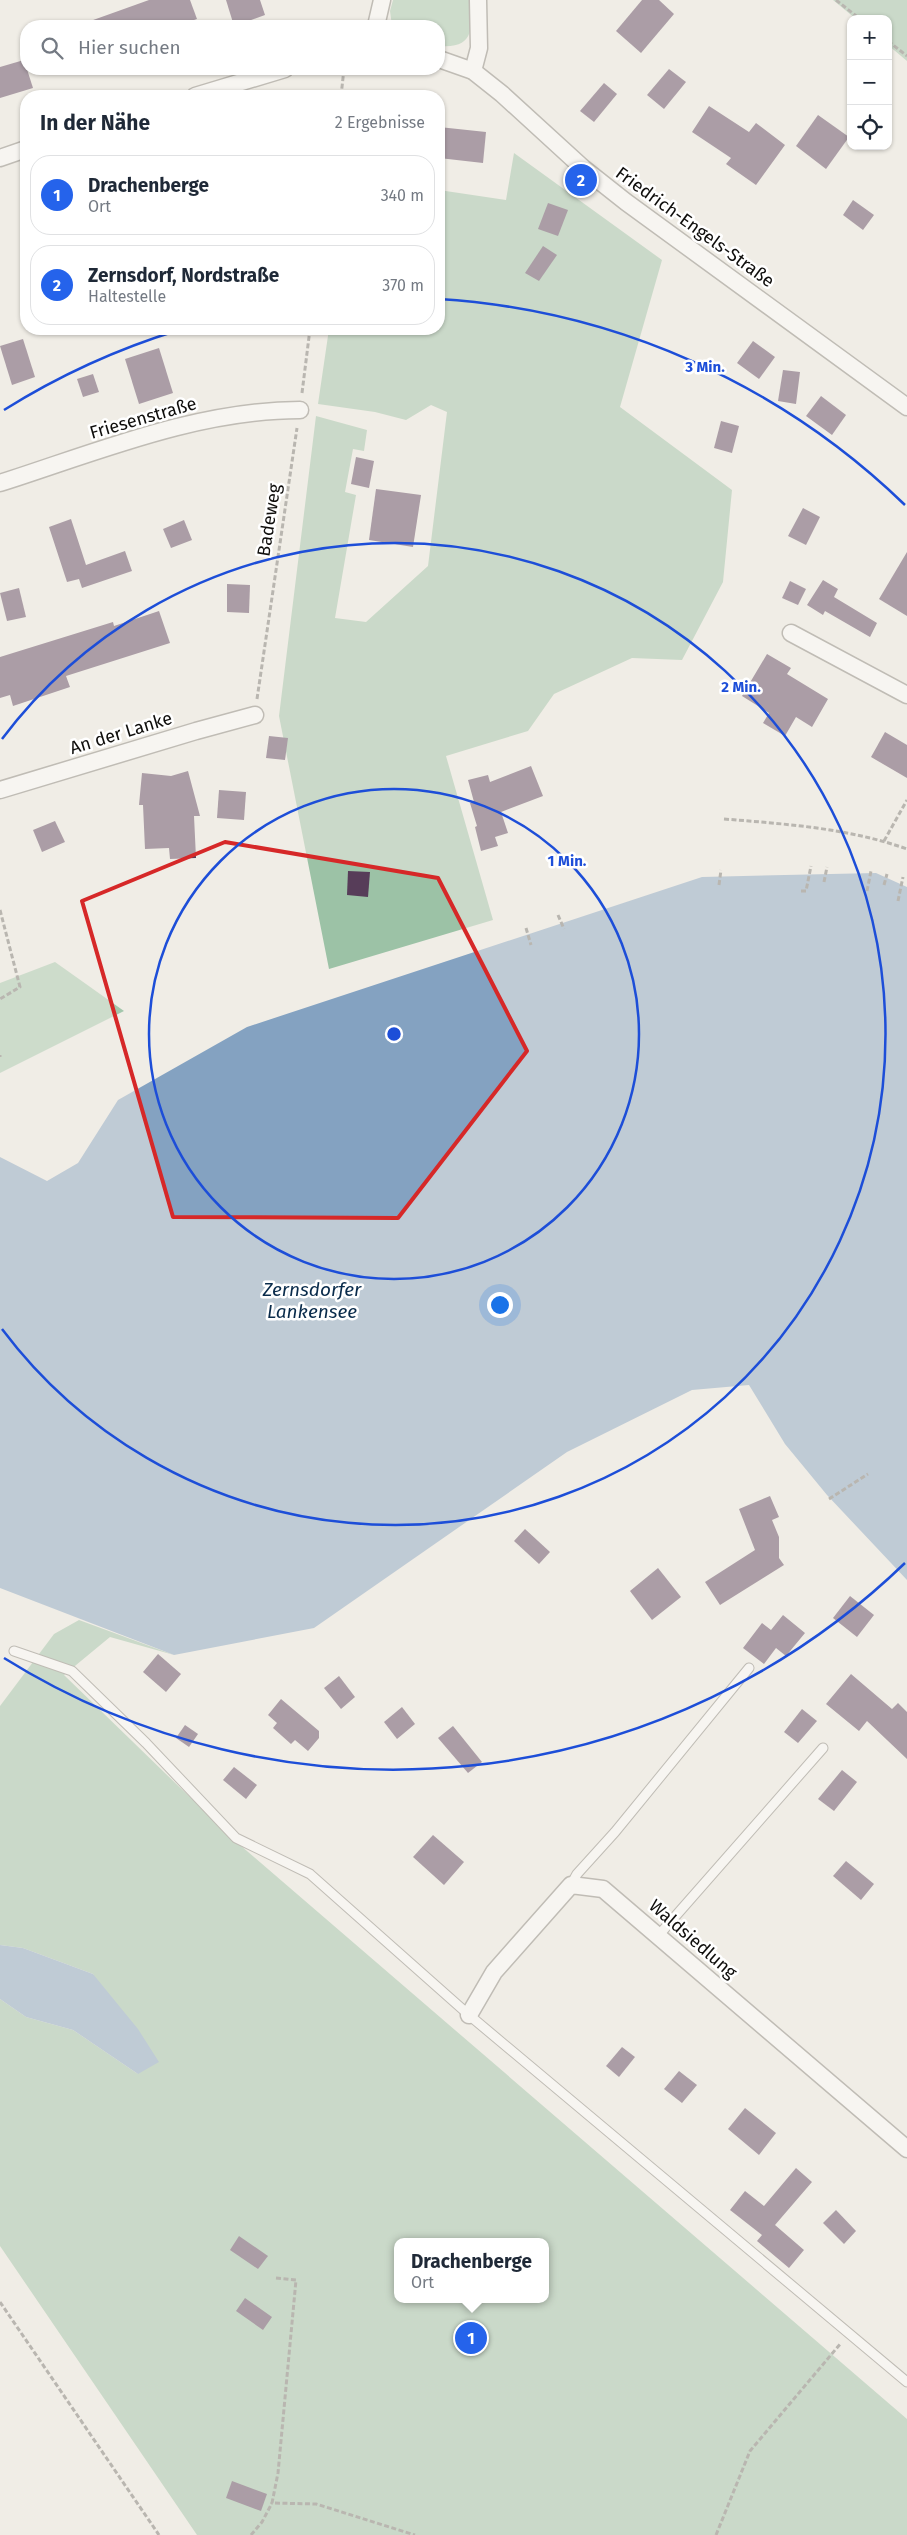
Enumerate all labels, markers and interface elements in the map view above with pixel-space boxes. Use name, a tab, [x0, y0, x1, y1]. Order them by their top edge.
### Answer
map controls	[847, 15, 892, 150]
button: +	[847, 15, 892, 60]
search box	[20, 20, 445, 75]
icon: search	[38, 34, 66, 62]
text: Hier suchen	[78, 36, 181, 59]
button: −	[847, 60, 892, 105]
button: locate	[847, 105, 892, 150]
text: In der Nähe	[40, 110, 150, 136]
text: 2 Ergebnisse	[335, 113, 425, 132]
pin: 2	[565, 161, 597, 199]
street label: Friedrich-Engels-Straße	[611, 162, 779, 292]
text: Drachenberge	[88, 174, 209, 197]
text: 1	[53, 186, 61, 205]
text: 340 m	[381, 186, 424, 205]
text: Ort	[88, 197, 111, 216]
text: Zernsdorf, Nordstraße	[88, 264, 279, 287]
text: 2	[53, 276, 61, 295]
text: 370 m	[382, 276, 424, 295]
text: Haltestelle	[88, 287, 166, 306]
text: 3 Min.	[684, 358, 725, 376]
street label: Friesenstraße	[87, 392, 199, 444]
street label: Badeweg	[252, 481, 286, 558]
text: 2 Min.	[721, 678, 761, 696]
street label: An der Lanke	[67, 707, 175, 759]
text: 1 Min.	[548, 852, 587, 870]
centre of rings	[385, 1025, 403, 1043]
water label: Zernsdorfer Lankensee	[262, 1278, 362, 1323]
your location	[487, 1292, 513, 1318]
street label: Waldsiedlung	[644, 1895, 742, 1984]
popup	[394, 2238, 549, 2303]
text: Drachenberge	[411, 2250, 532, 2273]
text: Ort	[411, 2273, 434, 2292]
pin: 1	[455, 2319, 487, 2357]

